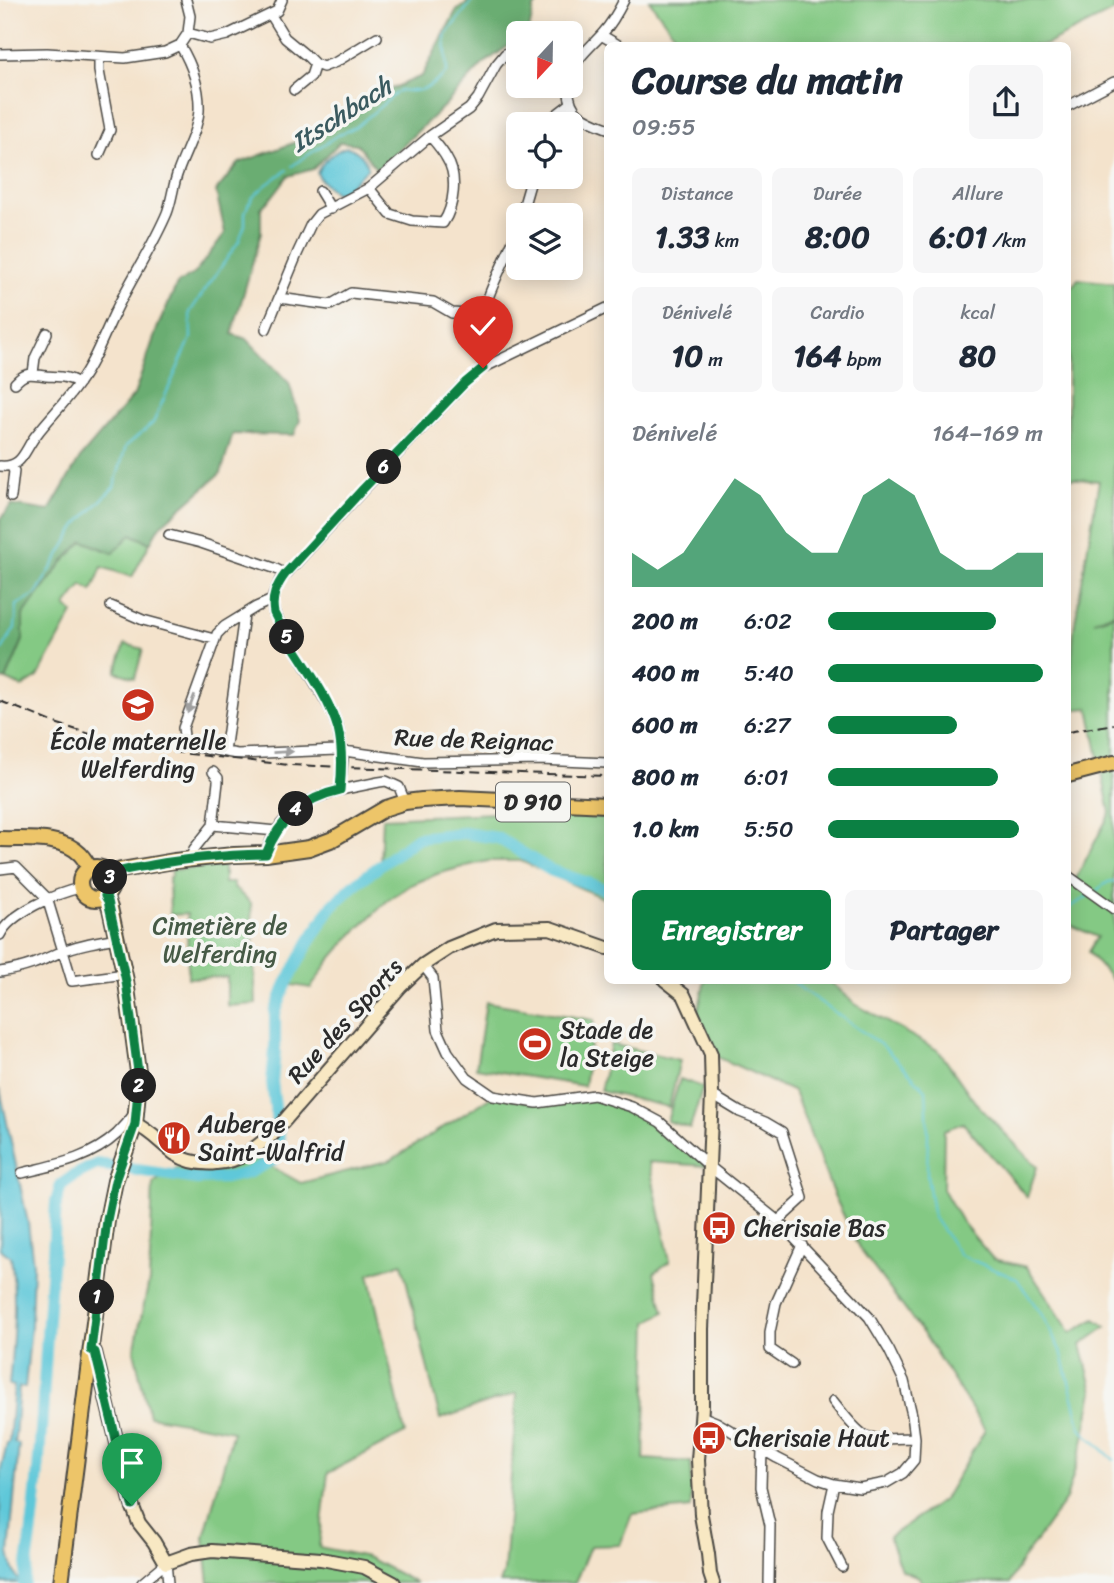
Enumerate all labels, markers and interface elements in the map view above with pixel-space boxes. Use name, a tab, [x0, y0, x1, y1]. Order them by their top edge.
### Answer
north arrow	[506, 21, 583, 98]
map controls	[506, 21, 583, 280]
text: Course du matin	[632, 47, 903, 114]
water label: Itschbach	[280, 62, 403, 165]
button: share	[969, 65, 1043, 139]
text: 09:55	[632, 107, 696, 148]
button: locate	[506, 112, 583, 189]
text: Distance	[661, 177, 733, 210]
text: Durée	[813, 177, 862, 210]
text: Allure	[952, 177, 1003, 210]
button: layers	[506, 203, 583, 280]
text: 1.33	[655, 210, 710, 264]
text: 8:00	[805, 210, 870, 264]
text: 6:01	[929, 210, 987, 264]
text: km	[710, 224, 739, 257]
text: /km	[987, 224, 1026, 257]
pin	[453, 296, 513, 368]
text: Dénivelé	[662, 296, 732, 329]
text: Cardio	[811, 296, 864, 329]
text: kcal	[961, 296, 995, 329]
icon: check	[464, 307, 502, 345]
text: 10	[671, 329, 703, 383]
text: 164	[793, 329, 842, 383]
text: 80	[959, 329, 996, 383]
text: m	[703, 343, 723, 376]
text: bpm	[842, 343, 882, 376]
text: Dénivelé	[632, 413, 717, 454]
text: 164–169 m	[932, 413, 1043, 454]
pin: 6	[366, 449, 402, 484]
text: 6	[378, 450, 389, 483]
text: 200 m	[632, 601, 698, 642]
text: 6:02	[744, 601, 792, 642]
pin: 5	[270, 620, 304, 654]
text: 5	[281, 620, 292, 653]
text: 400 m	[632, 653, 699, 694]
text: 5:40	[744, 653, 794, 694]
school or university icon: École maternelle Welferding	[119, 686, 157, 724]
one-way arrow	[186, 694, 197, 715]
text: 600 m	[632, 705, 698, 746]
text: 6:27	[744, 705, 790, 746]
street label: Rue de Reignac	[394, 716, 554, 764]
place label: École maternelle Welferding	[50, 720, 227, 790]
one-way arrow	[272, 746, 294, 757]
text: 800 m	[632, 757, 699, 798]
text: 6:01	[744, 757, 788, 798]
road number: D 910	[496, 782, 570, 822]
pin: 4	[278, 792, 314, 826]
text: 4	[290, 792, 301, 825]
text: 1.0 km	[632, 809, 699, 850]
text: 5:50	[744, 809, 794, 850]
pin: 3	[92, 860, 128, 894]
text: 3	[104, 860, 115, 893]
button: Enregistrer	[632, 890, 831, 970]
button: Partager	[845, 890, 1043, 970]
park label: Cimetière de Welferding	[152, 905, 288, 975]
street label: Rue des Sports	[277, 948, 413, 1094]
place label: Stade de la Steige	[560, 1009, 654, 1079]
sports icon: Stade de la Steige	[516, 1025, 554, 1063]
pin: 2	[122, 1068, 156, 1104]
text: 2	[133, 1069, 144, 1102]
place label: Auberge Saint-Walfrid	[197, 1103, 345, 1173]
restaurant icon: Auberge Saint-Walfrid	[155, 1119, 193, 1157]
place label: Cherisaie Bas	[744, 1207, 887, 1249]
bus stop icon: Cherisaie Bas	[700, 1209, 738, 1247]
pin: 1	[80, 1280, 114, 1314]
text: 1	[92, 1280, 101, 1313]
place label: Cherisaie Haut	[734, 1417, 890, 1459]
bus stop icon: Cherisaie Haut	[690, 1419, 728, 1457]
pin	[102, 1433, 162, 1505]
icon: arrive	[113, 1444, 151, 1482]

